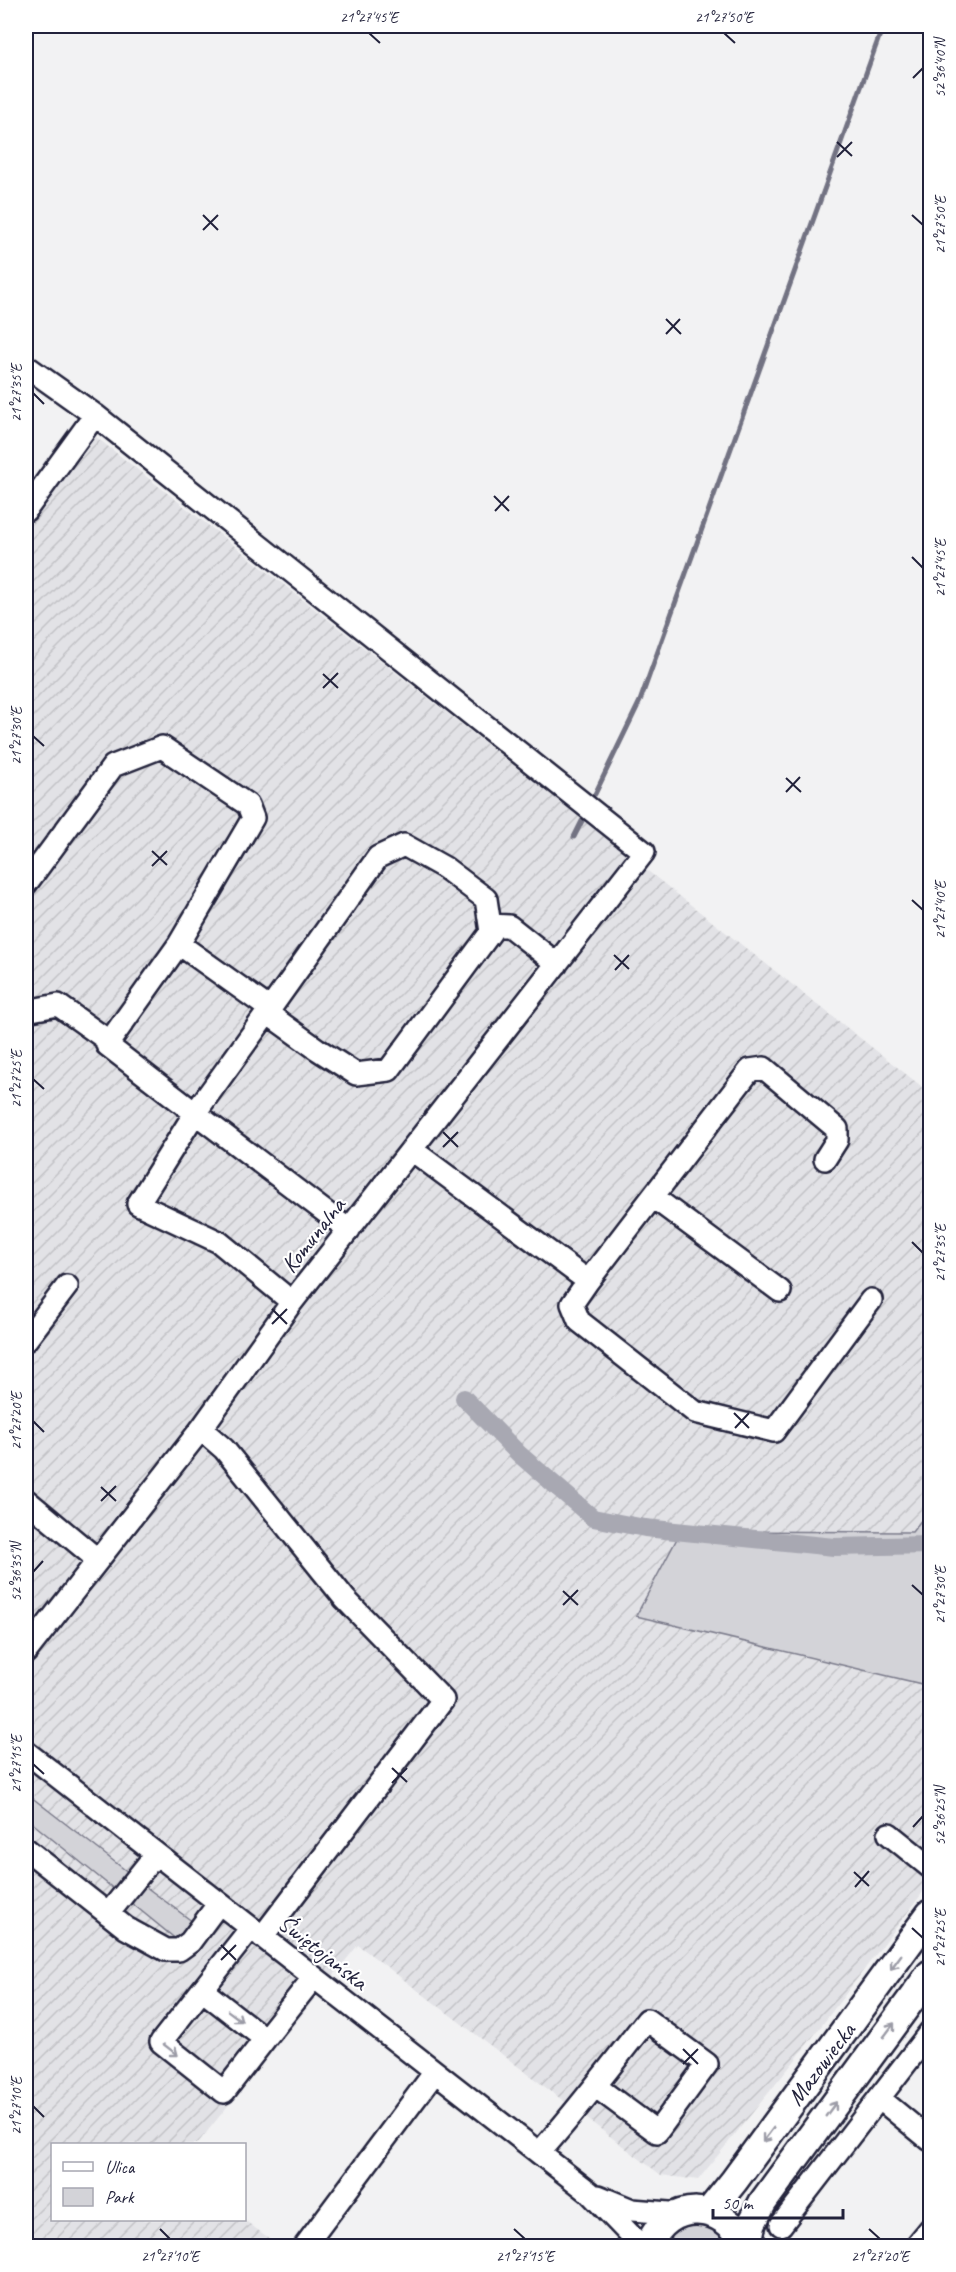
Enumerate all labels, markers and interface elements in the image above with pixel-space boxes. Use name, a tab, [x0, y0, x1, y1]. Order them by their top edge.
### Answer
text: 21°27'45"E	[340, 8, 400, 27]
text: 21°27'50"E	[695, 8, 755, 27]
text: 52°36'40"N	[931, 35, 950, 98]
text: 21°27'50"E	[931, 194, 950, 254]
text: 21°27'35"E	[7, 362, 26, 422]
text: 21°27'45"E	[931, 537, 950, 597]
text: 21°27'30"E	[7, 705, 26, 765]
text: 21°27'40"E	[931, 879, 950, 939]
text: 21°27'25"E	[7, 1048, 26, 1108]
street label: Komunalna	[274, 1190, 353, 1279]
text: 21°27'35"E	[931, 1222, 950, 1282]
text: 21°27'20"E	[7, 1390, 26, 1450]
text: 52°36'35"N	[7, 1539, 26, 1602]
text: 21°27'30"E	[931, 1564, 950, 1624]
text: 21°27'15"E	[7, 1733, 26, 1793]
text: 52°36'25"N	[931, 1783, 950, 1846]
text: 21°27'25"E	[931, 1907, 950, 1967]
street label: Świętojańska	[272, 1908, 375, 1997]
one-way arrow	[890, 1953, 903, 1969]
one-way arrow	[227, 2009, 243, 2022]
street label: Mazowiecka	[780, 2016, 863, 2111]
one-way arrow	[883, 2023, 895, 2039]
one-way arrow	[162, 2044, 178, 2057]
text: 21°27'10"E	[7, 2075, 26, 2135]
one-way arrow	[825, 2101, 837, 2117]
one-way arrow	[762, 2127, 774, 2143]
legend	[51, 2143, 246, 2221]
text: Ulica	[105, 2156, 136, 2178]
scale bar	[713, 2182, 844, 2220]
text: Park	[105, 2186, 135, 2208]
text: 50 m	[722, 2192, 755, 2214]
text: 21°27'10"E	[141, 2247, 201, 2266]
text: 21°27'15"E	[496, 2247, 556, 2266]
text: 21°27'20"E	[851, 2247, 911, 2266]

